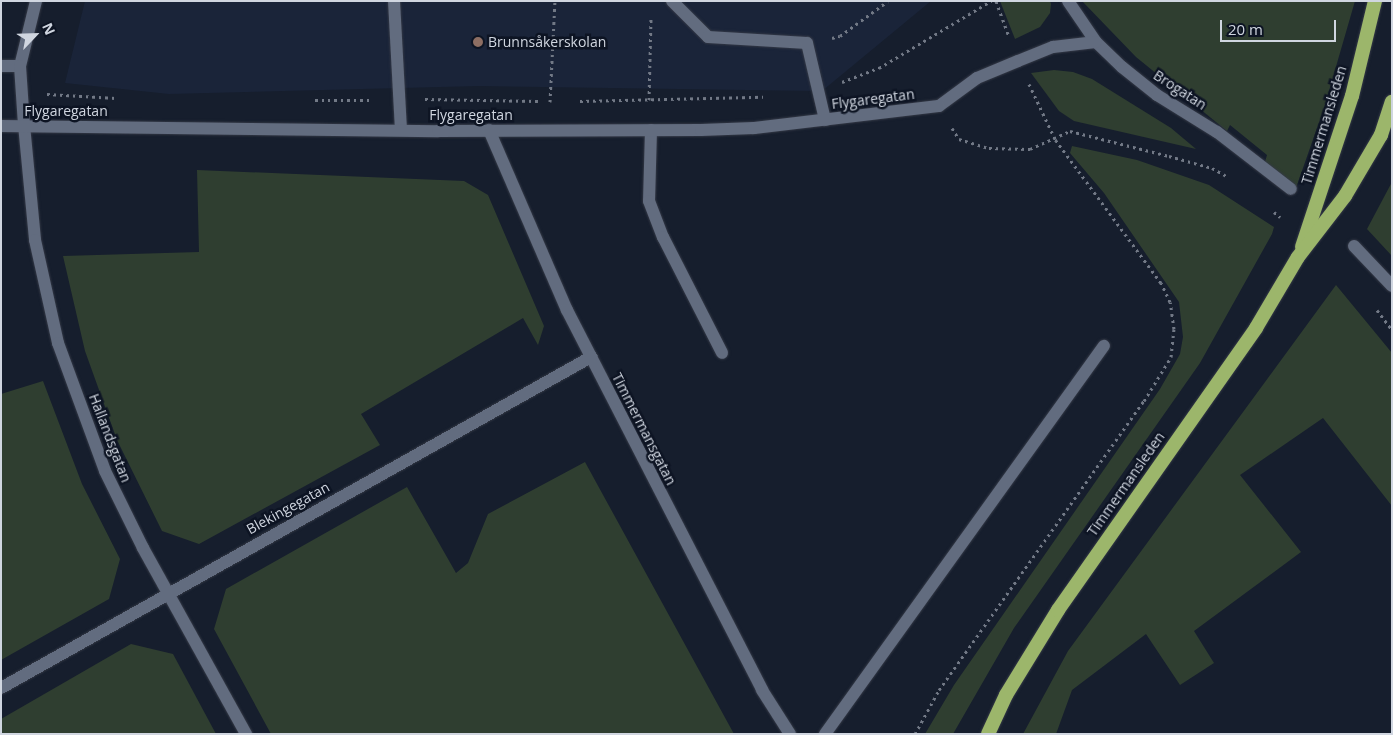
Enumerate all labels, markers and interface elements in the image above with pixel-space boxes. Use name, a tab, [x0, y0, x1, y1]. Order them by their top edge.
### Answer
north arrow	[10, 10, 60, 60]
scale bar	[1223, 10, 1339, 42]
text: 20 m	[1228, 19, 1263, 39]
text: N	[38, 20, 60, 38]
place label: Brunnsåkerskolan	[488, 34, 606, 50]
marker: Brunnsåkerskolan	[472, 36, 484, 48]
street label: Timmermansleden	[1298, 64, 1350, 186]
street label: Brogatan	[1150, 67, 1210, 113]
street label: Flygaregatan	[831, 86, 915, 112]
street label: Flygaregatan	[24, 103, 108, 119]
street label: Flygaregatan	[429, 107, 513, 123]
street label: Timmermansgatan	[608, 370, 680, 488]
street label: Hallandsgatan	[85, 391, 135, 485]
street label: Timmermansleden	[1084, 429, 1168, 539]
street label: Blekingegatan	[244, 478, 332, 538]

